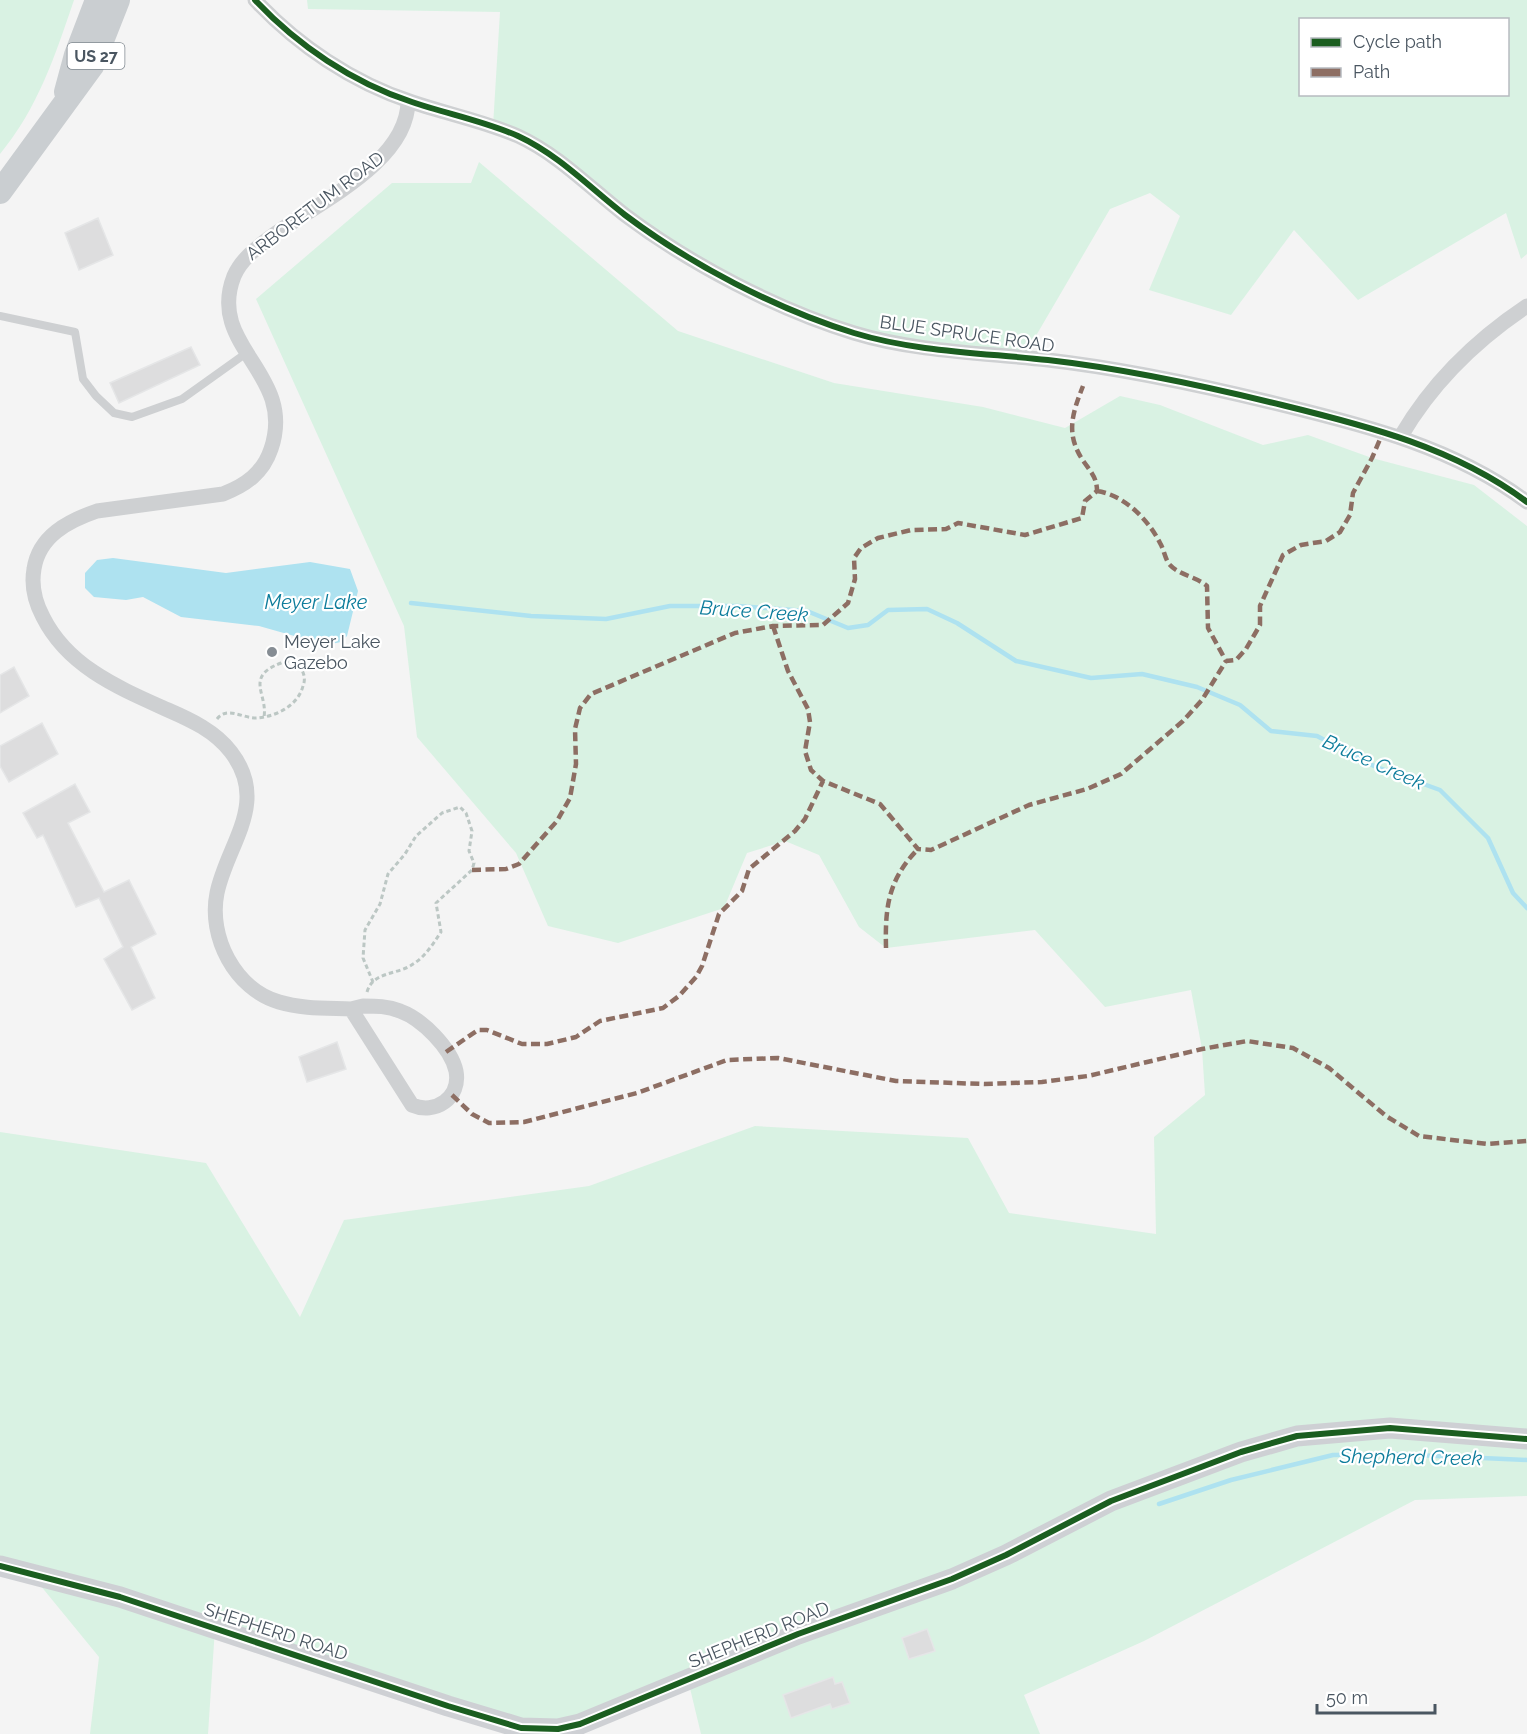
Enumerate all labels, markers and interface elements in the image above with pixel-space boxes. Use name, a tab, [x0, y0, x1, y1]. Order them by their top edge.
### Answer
legend	[1299, 18, 1509, 96]
text: Cycle path	[1353, 31, 1442, 52]
road number: US 27	[68, 43, 124, 69]
text: Path	[1353, 61, 1390, 82]
street label: ARBORETUM ROAD	[242, 147, 388, 264]
street label: BLUE SPRUCE ROAD	[878, 311, 1056, 356]
water label: Meyer Lake	[265, 590, 368, 614]
water label: Bruce Creek	[699, 595, 809, 627]
place label: Meyer Lake Gazebo	[284, 631, 381, 673]
marker: Meyer Lake Gazebo	[265, 645, 279, 659]
water label: Bruce Creek	[1319, 729, 1429, 795]
water label: Shepherd Creek	[1338, 1444, 1483, 1470]
street label: SHEPHERD ROAD	[685, 1597, 832, 1672]
street label: SHEPHERD ROAD	[202, 1598, 351, 1665]
scale bar	[1317, 1677, 1436, 1715]
text: 50 m	[1326, 1687, 1368, 1708]

